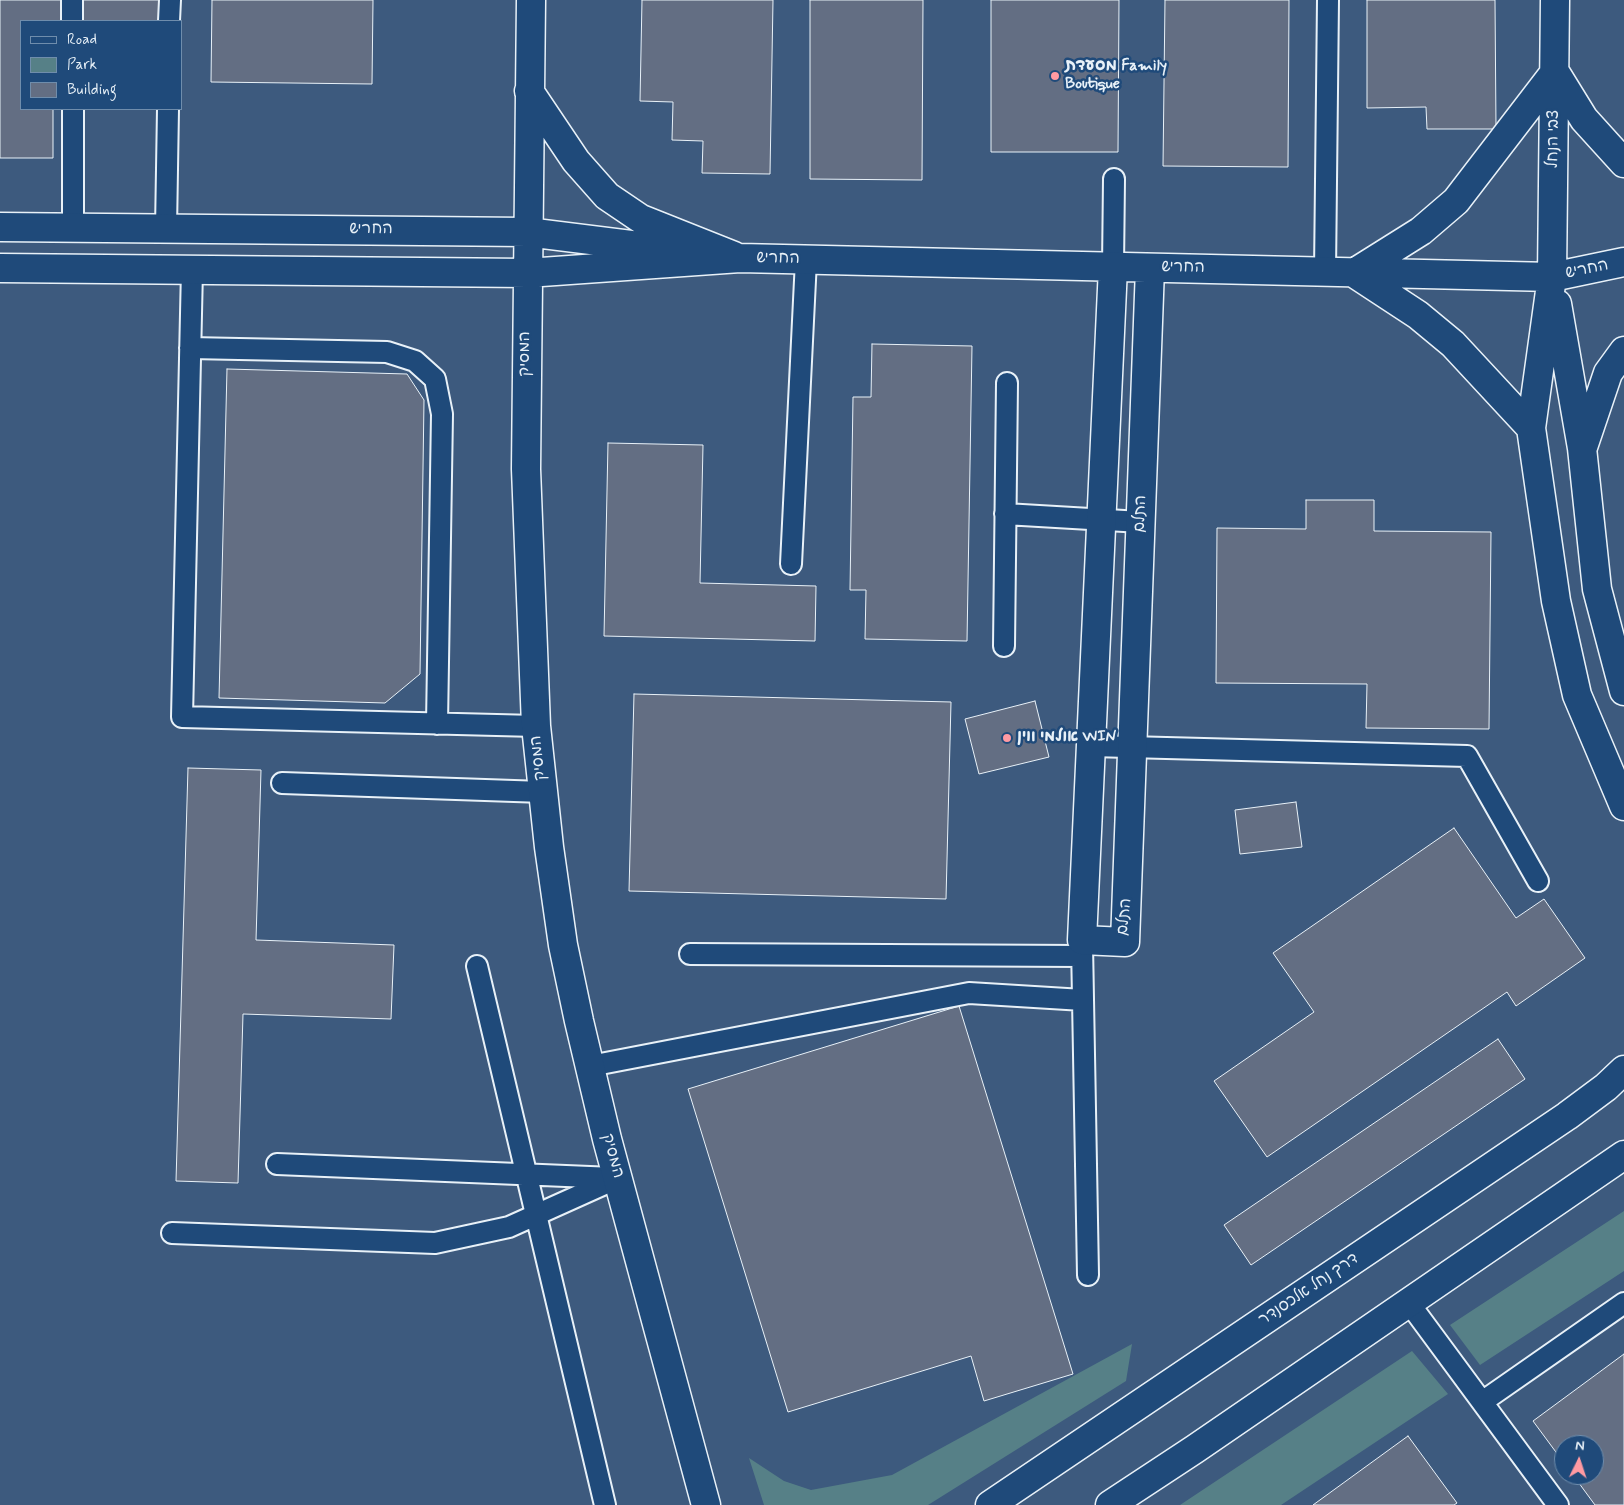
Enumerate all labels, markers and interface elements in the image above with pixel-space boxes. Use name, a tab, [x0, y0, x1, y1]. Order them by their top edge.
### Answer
legend	[20, 20, 182, 110]
text: Road	[67, 30, 97, 50]
text: Park	[67, 55, 97, 75]
place label: מסעדת Family Boutique	[1065, 57, 1167, 95]
marker: מסעדת Family Boutique	[1049, 70, 1061, 82]
text: Building	[67, 80, 117, 100]
street label: צבי הנחל	[1544, 110, 1564, 168]
street label: החריש	[349, 220, 393, 240]
street label: החריש	[756, 249, 800, 269]
street label: החריש	[1564, 256, 1610, 284]
street label: החריש	[1161, 258, 1205, 278]
street label: המסיק	[516, 331, 536, 377]
street label: התלם	[1131, 495, 1151, 533]
place label: אולמי ווין WIN	[1017, 728, 1117, 748]
marker: אולמי ווין WIN	[1001, 732, 1013, 744]
street label: המסיק	[527, 734, 551, 782]
street label: התלם	[1113, 897, 1137, 937]
street label: המסיק	[597, 1132, 627, 1180]
street label: דרך נחל אלכסנדר	[1256, 1250, 1362, 1330]
north arrow	[1554, 1435, 1604, 1485]
text: N	[1575, 1437, 1585, 1455]

